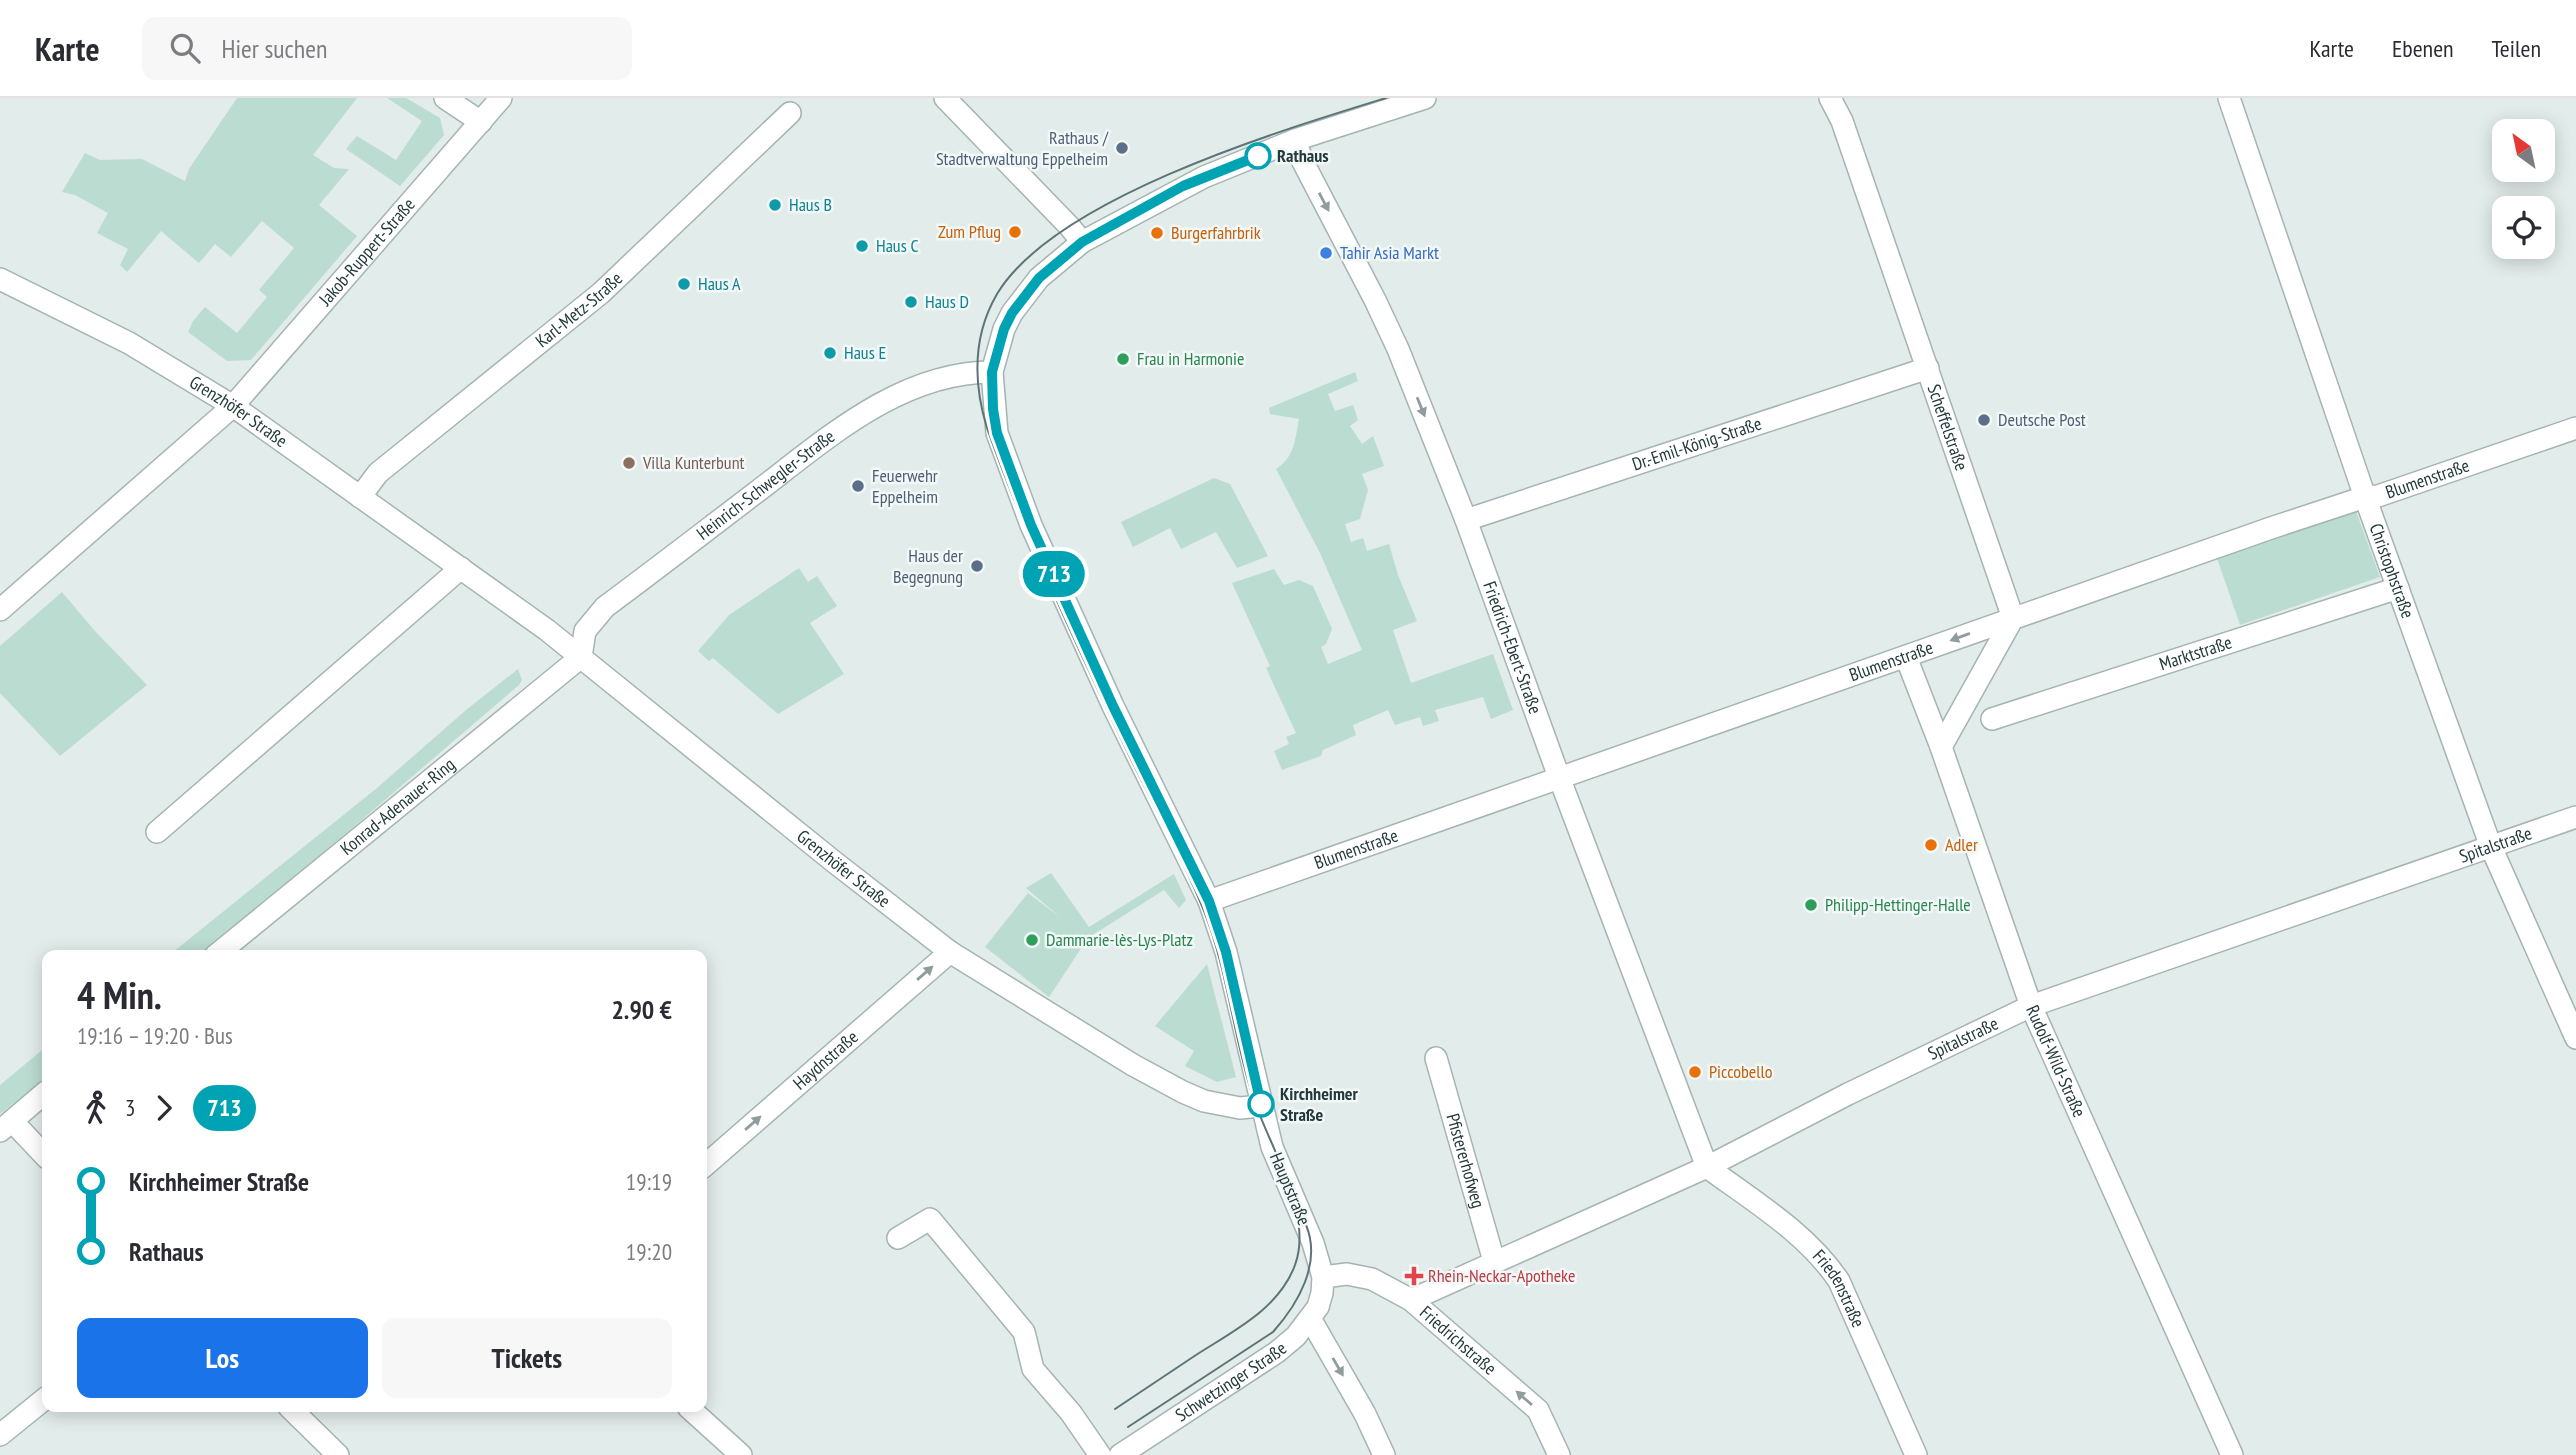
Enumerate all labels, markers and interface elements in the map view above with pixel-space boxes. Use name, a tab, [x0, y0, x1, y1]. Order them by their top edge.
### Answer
search box	[142, 17, 632, 80]
text: Karte	[35, 27, 100, 70]
icon: search	[166, 29, 204, 67]
text: Hier suchen	[222, 32, 327, 65]
text: Karte	[2310, 33, 2354, 64]
text: Ebenen	[2392, 33, 2454, 64]
text: Teilen	[2492, 33, 2541, 64]
north arrow	[2492, 119, 2555, 182]
map controls	[2492, 119, 2555, 259]
place label: Rathaus / Stadtverwaltung Eppelheim	[936, 126, 1109, 170]
marker: Rathaus / Stadtverwaltung Eppelheim	[1114, 140, 1130, 156]
marker: Rathaus	[1245, 143, 1271, 169]
place label: Rathaus	[1277, 144, 1329, 167]
one-way arrow	[1318, 192, 1330, 212]
street label: Jakob-Ruppert-Straße	[313, 193, 420, 311]
place label: Haus B	[789, 193, 832, 216]
button: locate	[2492, 196, 2555, 259]
marker: Haus B	[767, 197, 783, 213]
place label: Zum Pflug	[938, 220, 1001, 243]
place label: Burgerfahrbrik	[1171, 221, 1261, 244]
marker: Zum Pflug	[1007, 224, 1023, 240]
marker: Burgerfahrbrik	[1149, 225, 1165, 241]
place label: Haus C	[876, 234, 919, 257]
marker: Haus C	[854, 238, 870, 254]
place label: Tahir Asia Markt	[1340, 241, 1439, 264]
marker: Tahir Asia Markt	[1318, 245, 1334, 261]
street label: Karl-Metz-Straße	[531, 267, 627, 352]
place label: Haus A	[698, 272, 741, 295]
marker: Haus A	[676, 276, 692, 292]
place label: Haus D	[925, 290, 969, 313]
marker: Haus D	[903, 294, 919, 310]
place label: Haus E	[844, 341, 886, 364]
marker: Haus E	[822, 345, 838, 361]
place label: Frau in Harmonie	[1137, 347, 1244, 370]
marker: Frau in Harmonie	[1115, 351, 1131, 367]
street label: Grenzhöfer Straße	[185, 370, 292, 452]
street label: Scheffelstraße	[1922, 381, 1973, 473]
one-way arrow	[1416, 397, 1427, 418]
place label: Deutsche Post	[1998, 408, 2086, 431]
street label: Dr.-Emil-König-Straße	[1629, 412, 1764, 476]
marker: Deutsche Post	[1976, 412, 1992, 428]
street label: Heinrich-Schwegler-Straße	[692, 424, 839, 545]
place label: Villa Kunterbunt	[642, 451, 745, 474]
street label: Blumenstraße	[2383, 454, 2472, 504]
marker: Villa Kunterbunt	[621, 455, 637, 471]
place label: Feuerwehr Eppelheim	[872, 464, 938, 508]
marker: Feuerwehr Eppelheim	[850, 478, 866, 494]
street label: Christophstraße	[2364, 520, 2420, 621]
place label: Haus der Begegnung	[893, 544, 963, 588]
line badge: 713	[1014, 551, 1094, 597]
marker: Haus der Begegnung	[969, 558, 985, 574]
text: 713	[1037, 558, 1071, 589]
street label: Friedrich-Ebert-Straße	[1478, 578, 1547, 717]
street label: Marktstraße	[2156, 630, 2235, 675]
one-way arrow	[1949, 632, 1970, 643]
street label: Blumenstraße	[1846, 636, 1936, 686]
street label: Konrad-Adenauer-Ring	[335, 753, 460, 860]
street label: Spitalstraße	[2456, 821, 2535, 868]
street label: Grenzhöfer Straße	[792, 824, 895, 912]
street label: Blumenstraße	[1311, 824, 1401, 874]
place label: Adler	[1945, 833, 1978, 856]
marker: Adler	[1923, 837, 1939, 853]
place label: Philipp-Hettinger-Halle	[1825, 893, 1971, 916]
marker: Philipp-Hettinger-Halle	[1803, 897, 1819, 913]
place label: Dammarie-lès-Lys-Platz	[1046, 928, 1193, 951]
marker: Dammarie-lès-Lys-Platz	[1024, 932, 1040, 948]
one-way arrow	[916, 966, 933, 982]
text: 4 Min.	[77, 970, 162, 1019]
text: 2.90 €	[611, 993, 672, 1026]
street label: Rudolf-Wild-Straße	[2021, 1001, 2091, 1121]
street label: Spitalstraße	[1924, 1012, 2002, 1065]
text: 19:16 – 19:20 · Bus	[77, 1021, 233, 1050]
street label: Haydnstraße	[788, 1025, 863, 1094]
place label: Piccobello	[1709, 1060, 1773, 1083]
marker: Piccobello	[1687, 1064, 1703, 1080]
place label: Kirchheimer Straße	[1280, 1082, 1359, 1126]
icon: walk	[77, 1089, 115, 1127]
icon: forward	[145, 1089, 183, 1127]
marker: Kirchheimer Straße	[1248, 1091, 1274, 1117]
text: 713	[207, 1092, 242, 1123]
text: 3	[125, 1093, 135, 1122]
street label: Pfistererhofweg	[1441, 1111, 1490, 1211]
one-way arrow	[744, 1115, 762, 1131]
street label: Hauptstraße	[1265, 1149, 1316, 1229]
text: Kirchheimer Straße	[129, 1165, 309, 1198]
text: 19:19	[626, 1167, 672, 1196]
text: Rathaus	[129, 1235, 204, 1268]
text: 19:20	[626, 1237, 672, 1266]
street label: Friedenstraße	[1808, 1244, 1870, 1331]
place label: Rhein-Neckar-Apotheke	[1428, 1264, 1575, 1287]
marker: Rhein-Neckar-Apotheke	[1406, 1268, 1422, 1284]
street label: Friedrichstraße	[1415, 1301, 1501, 1380]
button: Los	[77, 1318, 368, 1398]
button: Tickets	[382, 1318, 672, 1398]
street label: Schwetzinger Straße	[1171, 1337, 1291, 1426]
one-way arrow	[1332, 1357, 1344, 1377]
one-way arrow	[1515, 1390, 1533, 1406]

